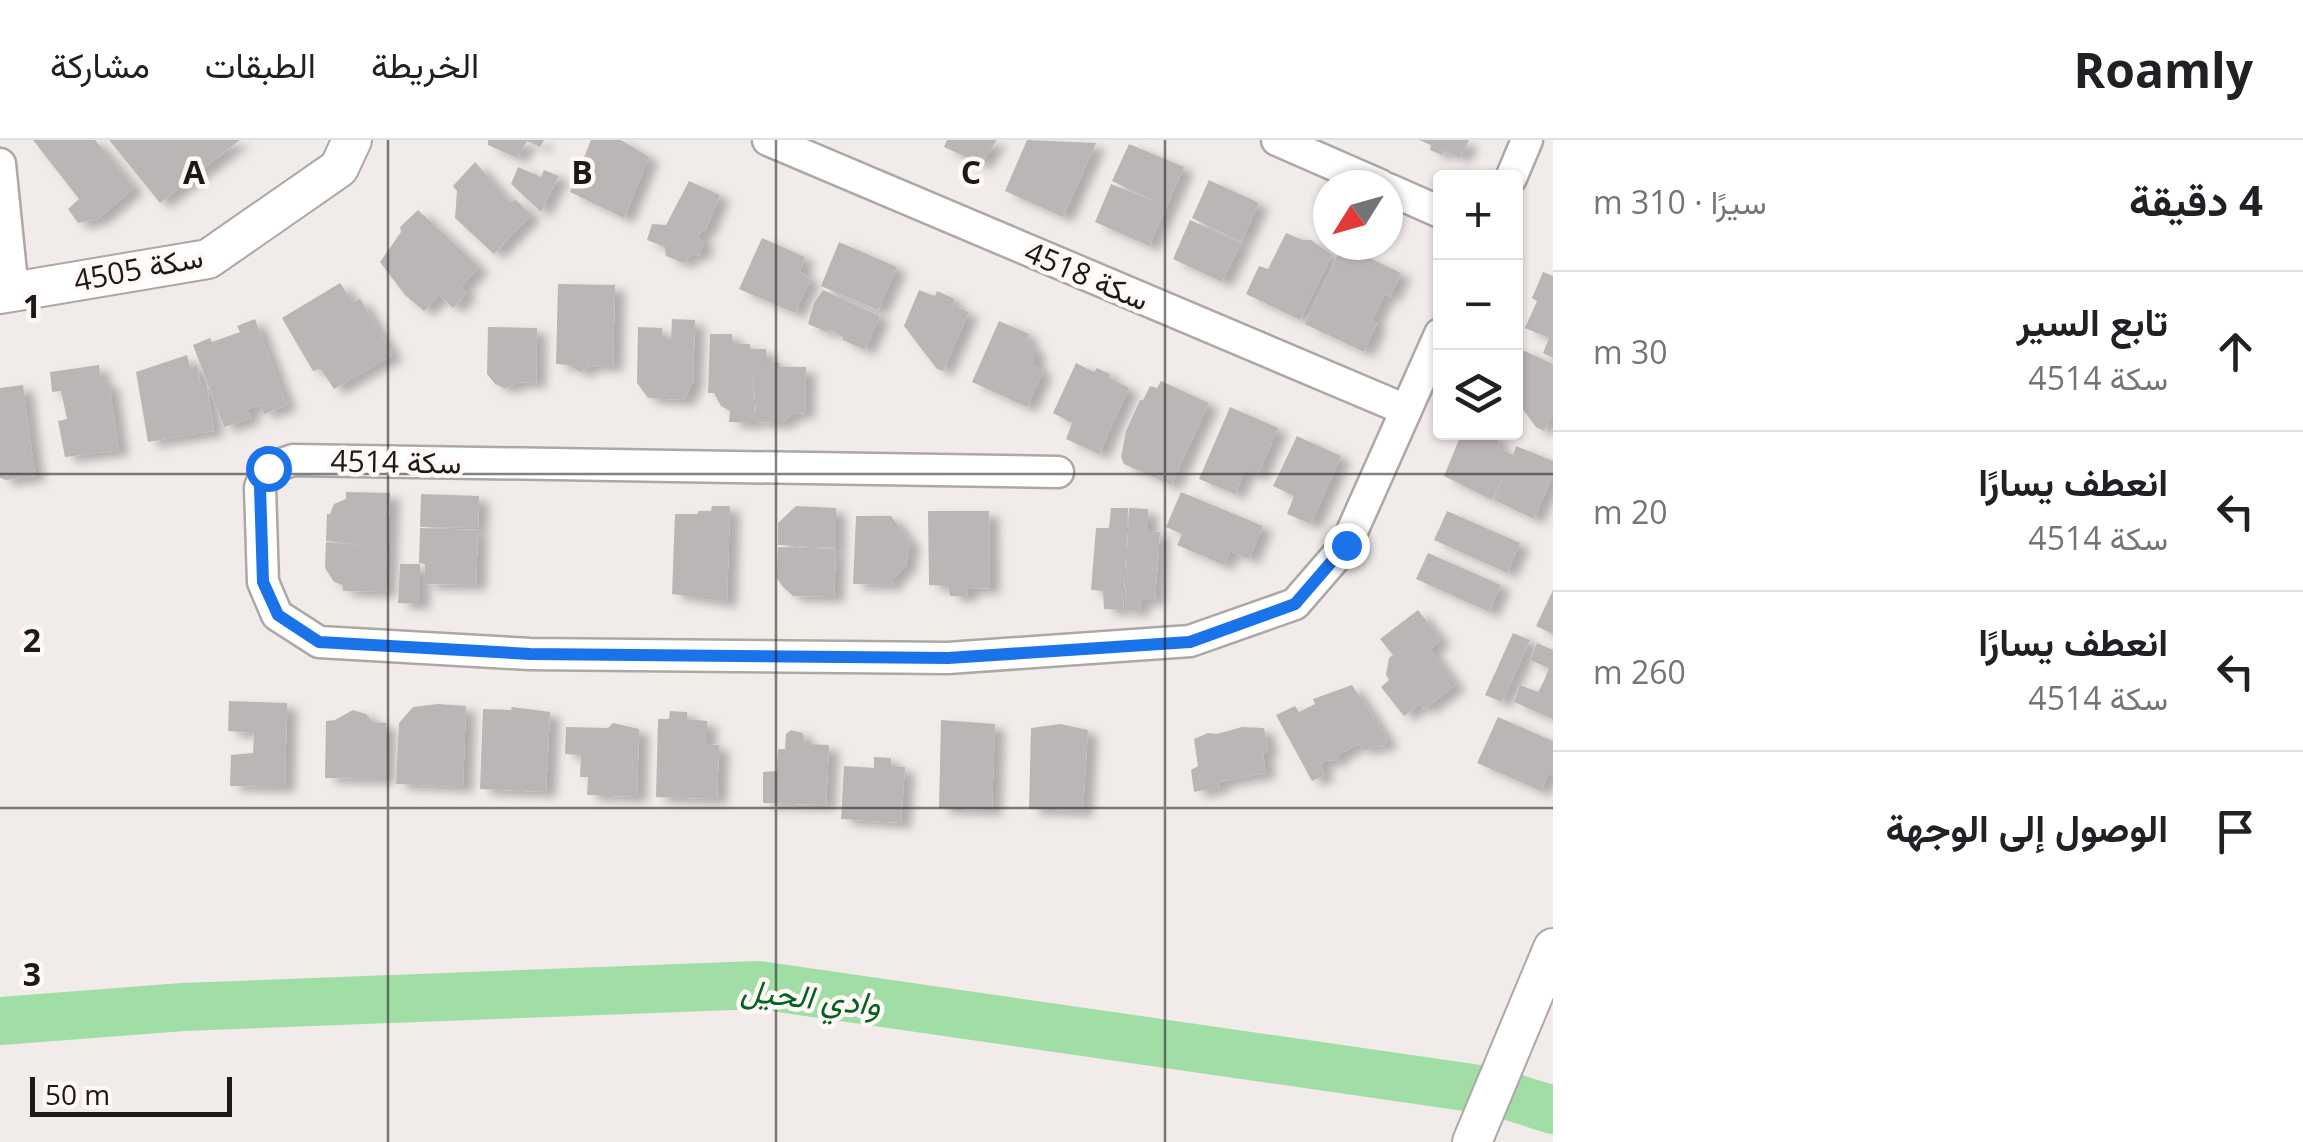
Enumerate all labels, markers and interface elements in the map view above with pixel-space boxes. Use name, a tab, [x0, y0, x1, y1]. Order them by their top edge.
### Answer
text: Roamly	[2074, 37, 2253, 102]
text: مشاركة	[50, 41, 150, 88]
text: الطبقات	[205, 41, 316, 88]
text: الخريطة	[371, 41, 479, 88]
text: A	[183, 150, 206, 193]
text: B	[571, 150, 593, 193]
text: C	[961, 150, 981, 193]
north arrow	[1313, 170, 1403, 260]
map controls	[1433, 170, 1523, 440]
button: +	[1433, 170, 1523, 260]
text: 4 دقيقة	[2129, 171, 2263, 228]
text: سيرًا · 310 m	[1593, 180, 1766, 223]
street label: سكة 4518	[1019, 231, 1155, 319]
street label: سكة 4505	[70, 235, 206, 301]
button: −	[1433, 260, 1523, 350]
text: 1	[23, 284, 41, 327]
text: تابع السير	[2016, 295, 2168, 347]
icon: ahead	[2208, 324, 2263, 379]
text: 30 m	[1593, 330, 1668, 373]
button: layers	[1433, 350, 1523, 440]
text: سكة 4514	[2028, 356, 2168, 399]
street label: سكة 4514	[330, 439, 462, 483]
route start	[246, 446, 292, 492]
text: انعطف يسارًا	[1978, 455, 2168, 507]
icon: left	[2208, 484, 2263, 539]
text: 20 m	[1593, 490, 1668, 533]
text: سكة 4514	[2028, 516, 2168, 559]
route end	[1324, 523, 1370, 569]
text: انعطف يسارًا	[1978, 615, 2168, 667]
text: 2	[23, 618, 41, 661]
icon: left	[2208, 644, 2263, 699]
text: 260 m	[1593, 650, 1686, 693]
text: سكة 4514	[2028, 676, 2168, 719]
text: الوصول إلى الوجهة	[1886, 801, 2168, 853]
icon: arrive	[2208, 804, 2263, 859]
text: 3	[23, 952, 41, 995]
water label: وادي الحيل	[738, 967, 883, 1031]
scale bar	[30, 1072, 232, 1116]
text: 50 m	[45, 1075, 110, 1113]

